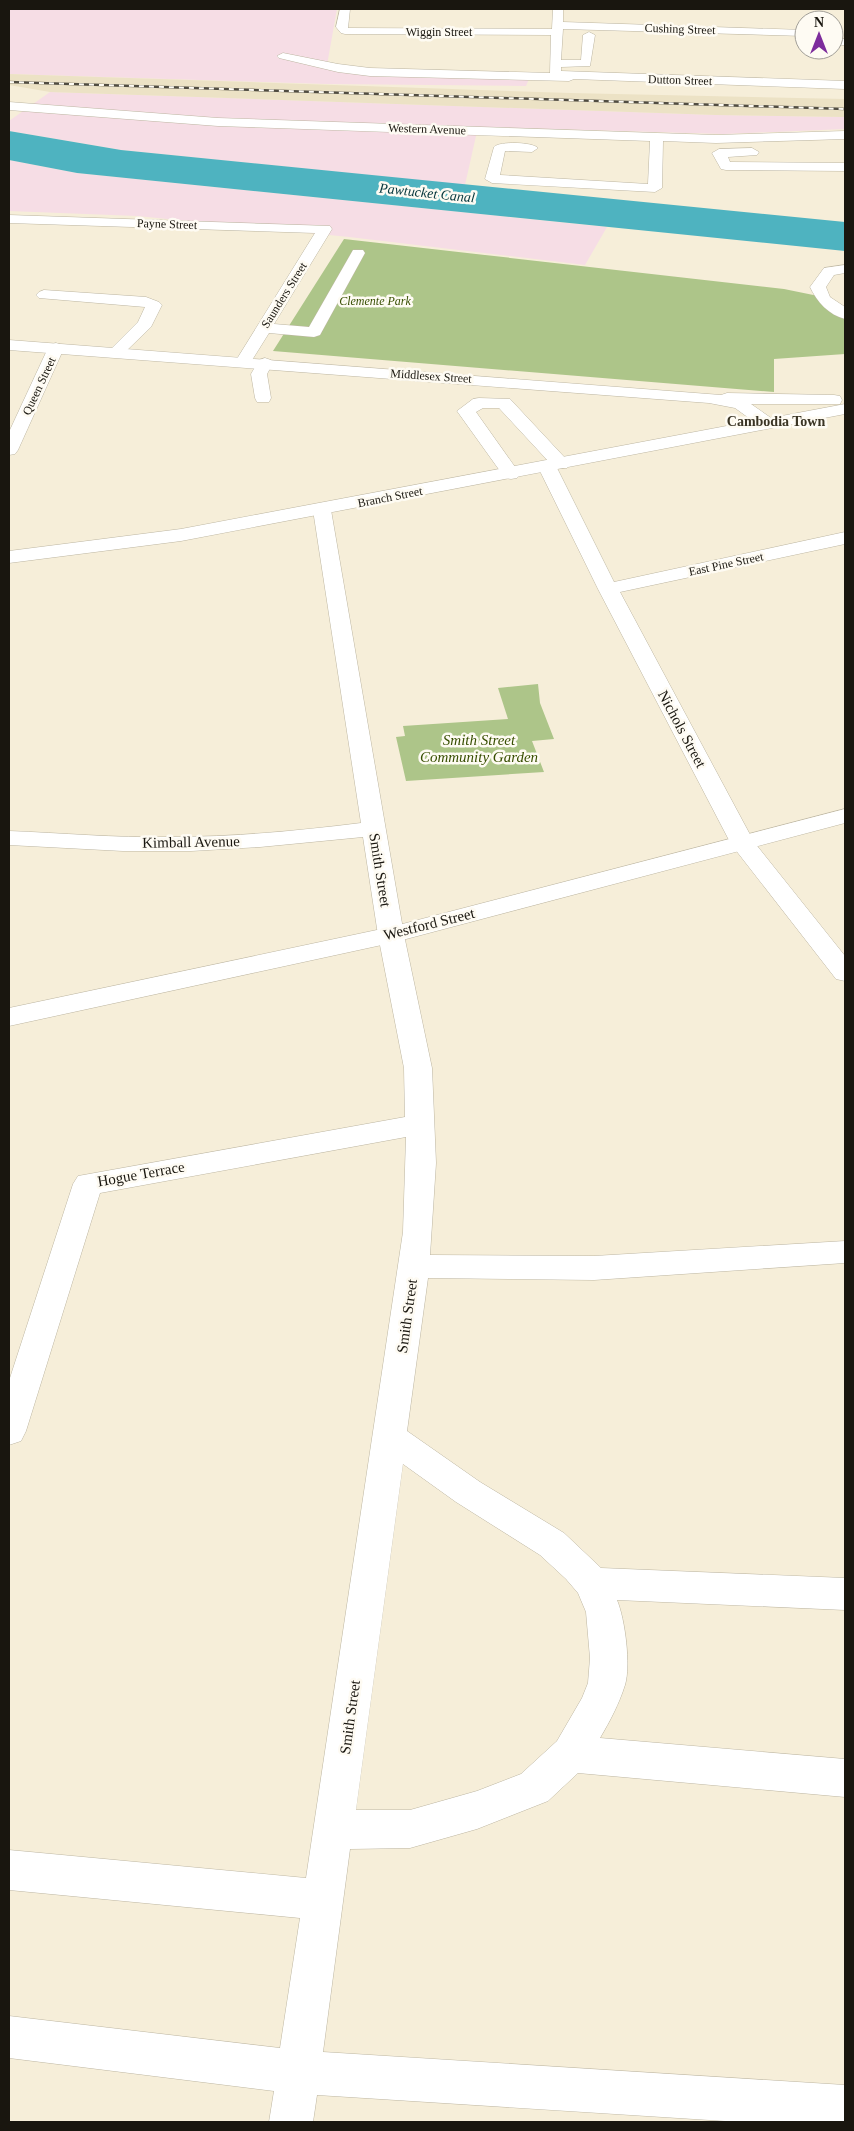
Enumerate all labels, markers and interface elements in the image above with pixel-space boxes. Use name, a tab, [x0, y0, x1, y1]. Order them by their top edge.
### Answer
north arrow	[794, 10, 844, 60]
text: N	[814, 15, 824, 30]
street label: Cushing Street	[644, 21, 716, 37]
street label: Wiggin Street	[406, 25, 473, 39]
street label: Dutton Street	[648, 72, 713, 88]
street label: Western Avenue	[388, 121, 466, 137]
water label: Pawtucket Canal	[377, 180, 476, 205]
street label: Payne Street	[137, 216, 198, 232]
street label: Saunders Street	[258, 259, 310, 331]
park label: Clemente Park	[339, 294, 411, 308]
street label: Queen Street	[19, 354, 59, 417]
street label: Middlesex Street	[390, 366, 473, 386]
district label: Cambodia Town	[727, 414, 825, 429]
street label: Branch Street	[356, 484, 424, 510]
street label: East Pine Street	[687, 549, 765, 579]
street label: Nichols Street	[655, 688, 709, 771]
park label: Smith Street Community Garden	[420, 732, 538, 765]
street label: Smith Street	[366, 832, 394, 909]
street label: Kimball Avenue	[142, 833, 240, 851]
street label: Westford Street	[382, 905, 477, 943]
street label: Hogue Terrace	[96, 1158, 186, 1190]
street label: Smith Street	[394, 1277, 420, 1354]
street label: Smith Street	[337, 1678, 363, 1755]

